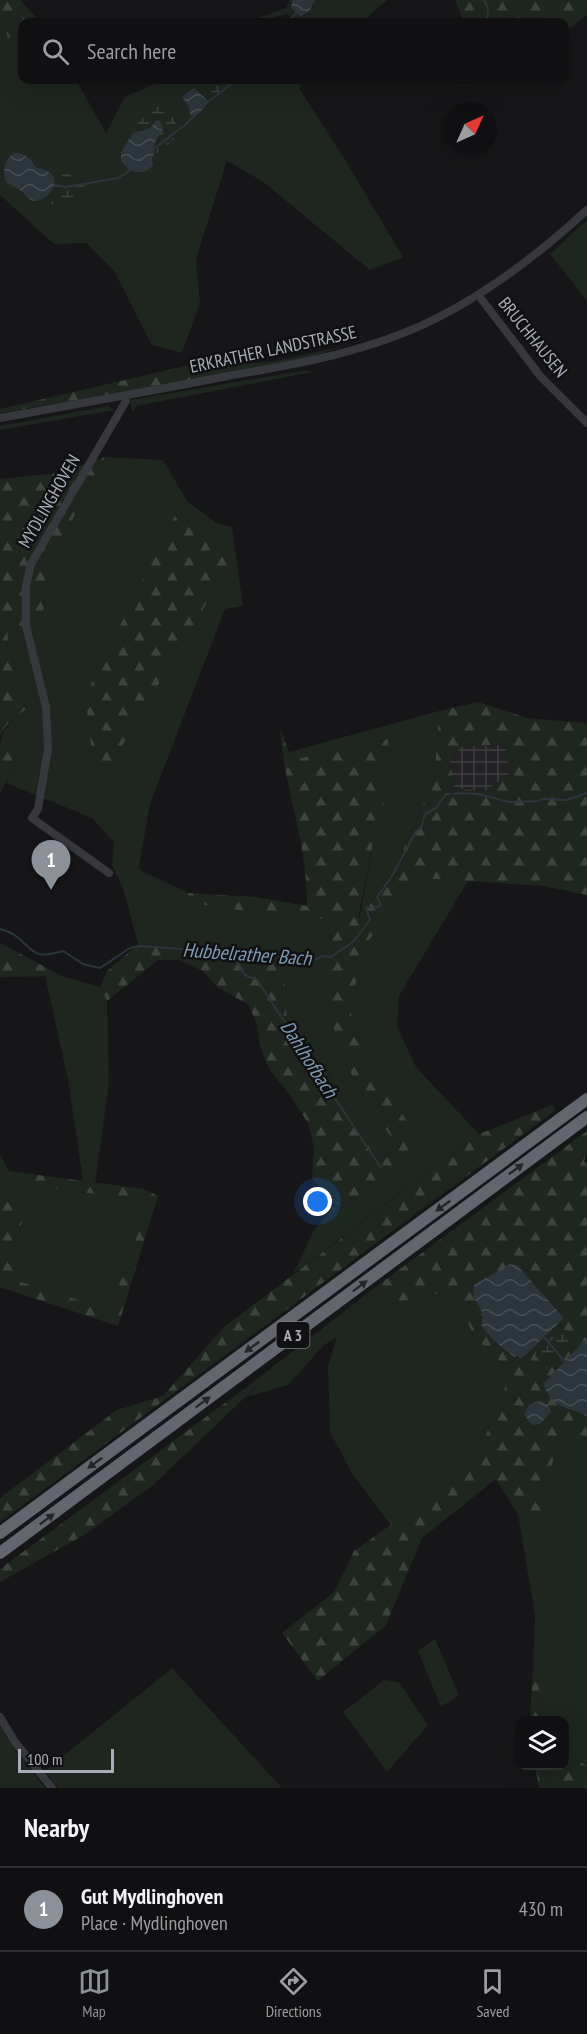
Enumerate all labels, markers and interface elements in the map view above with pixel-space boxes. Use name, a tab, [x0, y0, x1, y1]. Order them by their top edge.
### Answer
search box	[18, 18, 569, 84]
icon: search	[39, 35, 72, 68]
text: Search here	[87, 37, 176, 65]
north arrow	[443, 102, 497, 156]
street label: BRUCHHAUSEN	[494, 292, 572, 382]
street label: ERKRATHER LANDSTRASSE	[188, 320, 358, 378]
street label: MYDLINGHOVEN	[13, 450, 85, 552]
pin: 1	[32, 840, 70, 890]
water label: Hubbelrather Bach	[182, 937, 313, 972]
water label: Dahlhofbach	[274, 1015, 344, 1104]
one-way arrow	[509, 1164, 524, 1176]
your location	[303, 1187, 332, 1216]
one-way arrow	[435, 1200, 451, 1212]
one-way arrow	[351, 1280, 367, 1292]
road number: A 3	[276, 1322, 310, 1348]
one-way arrow	[245, 1341, 261, 1353]
one-way arrow	[195, 1396, 211, 1408]
one-way arrow	[88, 1457, 104, 1469]
one-way arrow	[39, 1512, 55, 1525]
map controls	[515, 1716, 569, 1770]
button: layers	[515, 1716, 569, 1770]
scale bar	[18, 1746, 114, 1774]
text: 100 m	[27, 1749, 62, 1769]
text: Nearby	[24, 1811, 89, 1844]
text: Gut Mydlinghoven	[81, 1882, 223, 1910]
text: 1	[39, 1896, 48, 1922]
text: 430 m	[519, 1896, 563, 1922]
text: Place · Mydlinghoven	[81, 1910, 228, 1936]
tab: Map	[78, 1965, 111, 2021]
tab: Directions	[266, 1965, 321, 2021]
tab: Saved	[476, 1965, 509, 2021]

